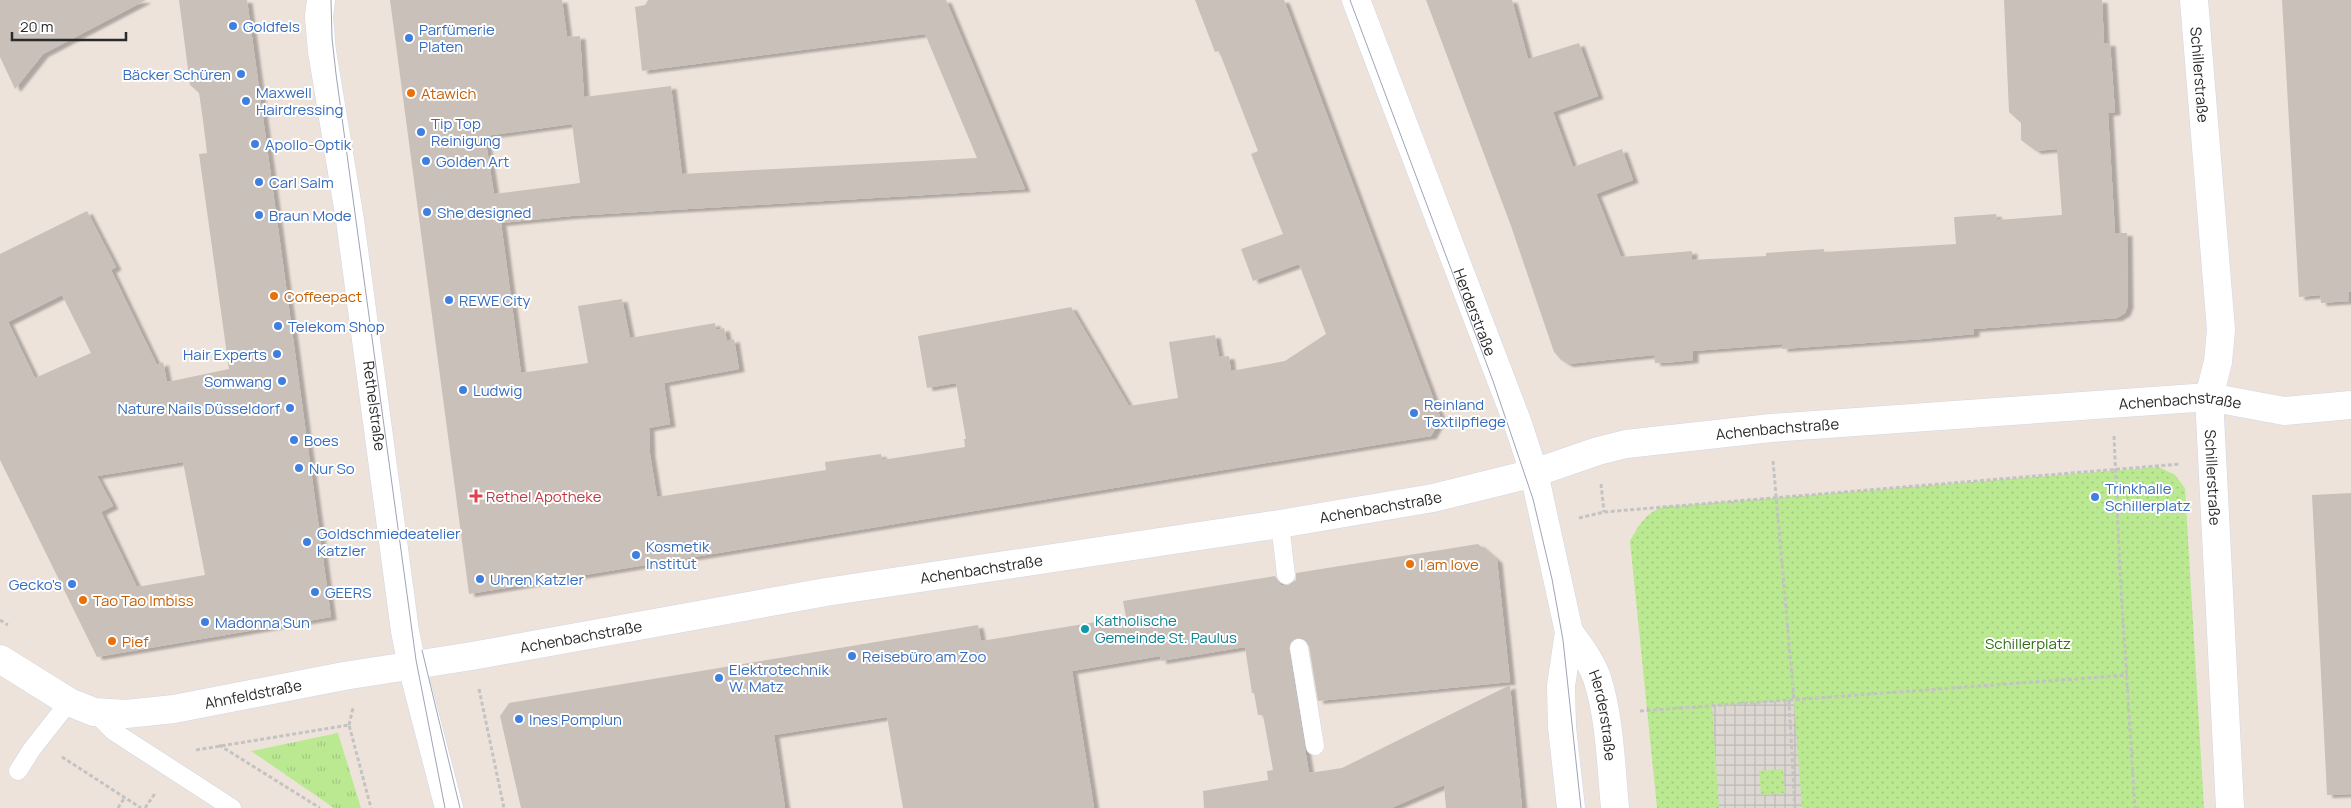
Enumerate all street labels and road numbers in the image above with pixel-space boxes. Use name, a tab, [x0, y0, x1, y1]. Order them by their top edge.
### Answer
street label: Schillerstraße	[2186, 26, 2215, 124]
street label: Herderstraße	[1449, 265, 1502, 359]
street label: Rethelstraße	[358, 360, 391, 452]
street label: Achenbachstraße	[2118, 386, 2244, 414]
street label: Achenbachstraße	[1715, 413, 1840, 445]
street label: Schillerstraße	[2200, 429, 2226, 526]
street label: Achenbachstraße	[1318, 486, 1444, 528]
street label: Achenbachstraße	[918, 549, 1044, 588]
street label: Achenbachstraße	[518, 615, 644, 658]
street label: Herderstraße	[1584, 667, 1622, 762]
street label: Ahnfeldstraße	[203, 674, 304, 713]

